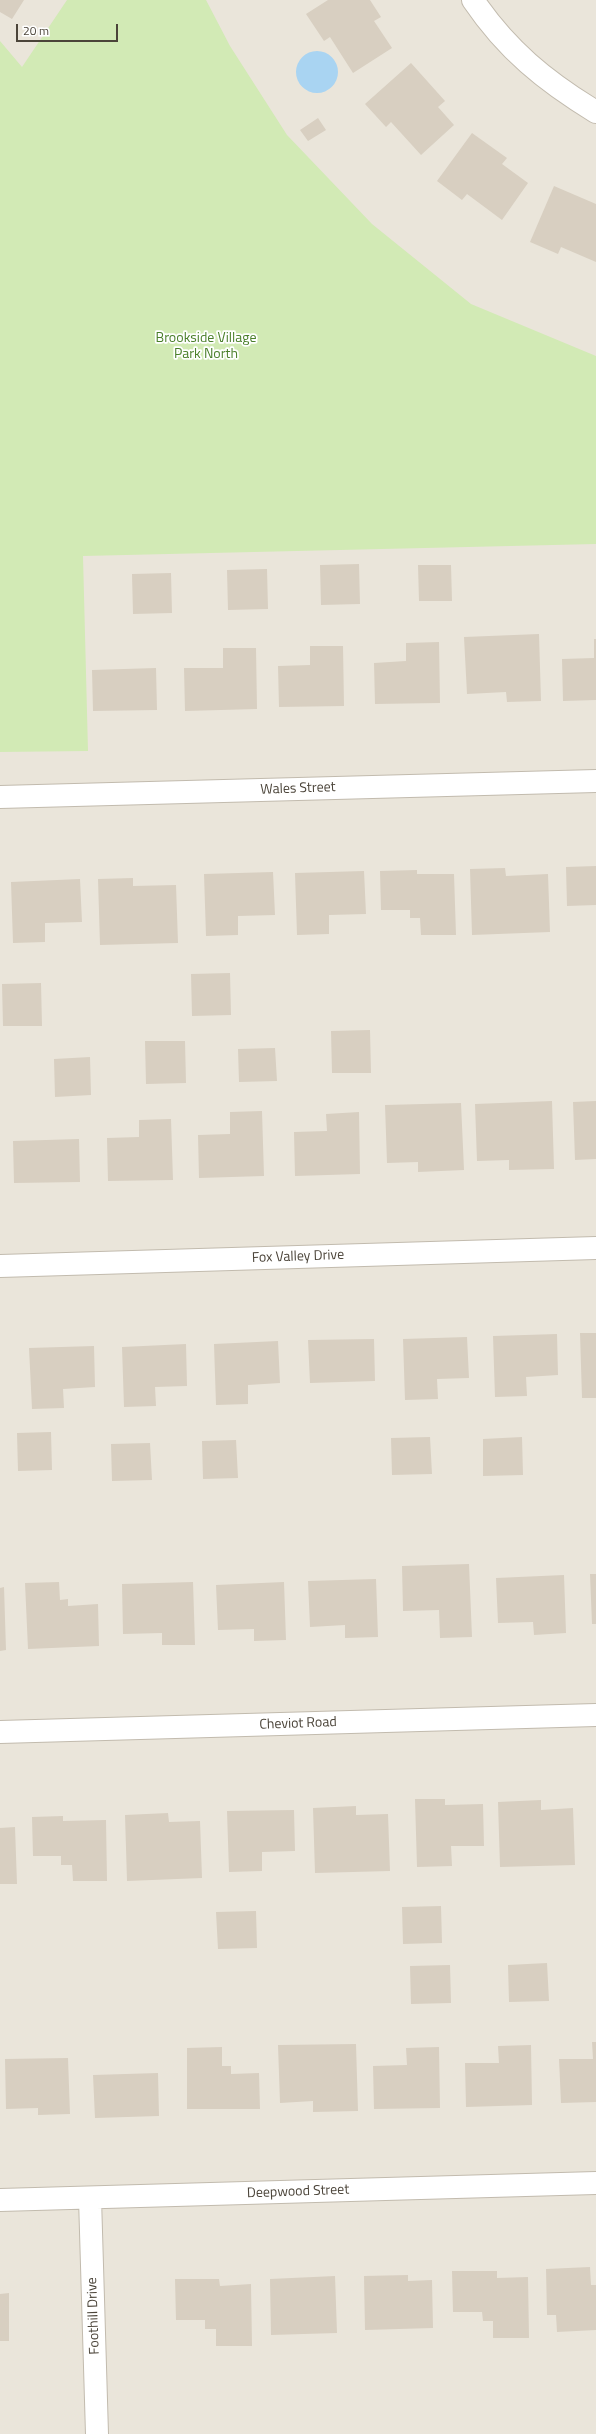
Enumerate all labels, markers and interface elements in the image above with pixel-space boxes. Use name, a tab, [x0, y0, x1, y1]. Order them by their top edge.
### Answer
scale bar	[18, 16, 120, 42]
text: 20 m	[23, 21, 49, 40]
park label: Brookside Village Park North	[156, 331, 256, 364]
street label: Wales Street	[260, 779, 336, 799]
street label: Fox Valley Drive	[252, 1247, 344, 1267]
street label: Cheviot Road	[259, 1714, 337, 1734]
street label: Deepwood Street	[247, 2182, 349, 2202]
street label: Foothill Drive	[84, 2277, 104, 2355]

